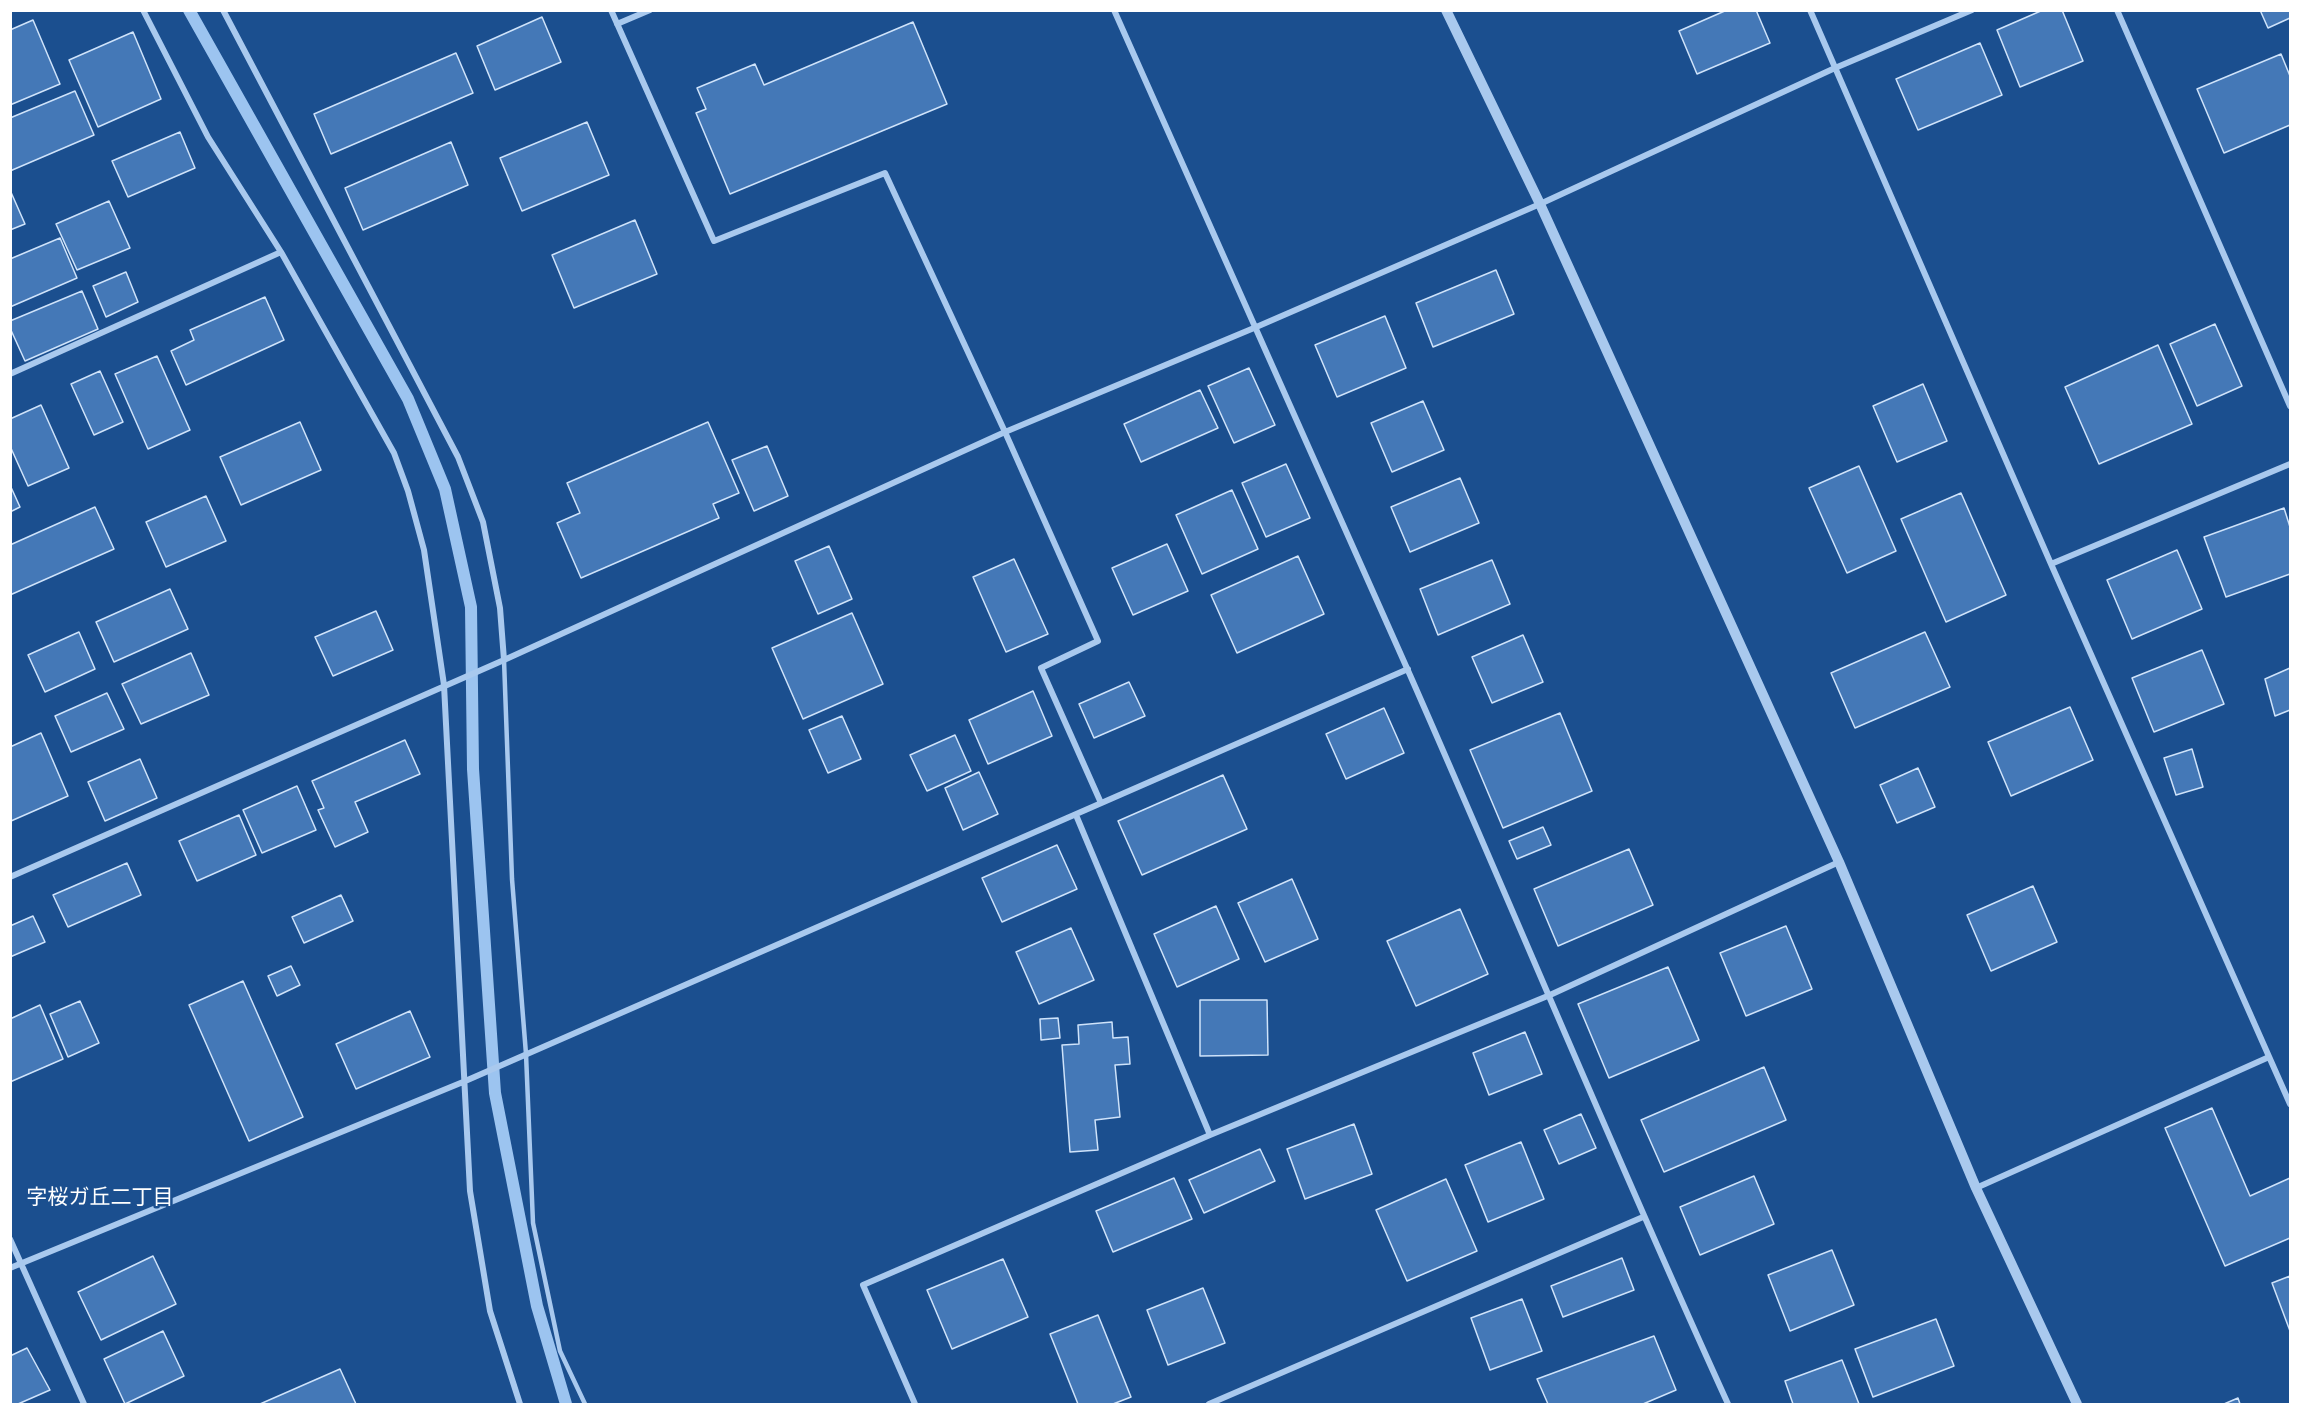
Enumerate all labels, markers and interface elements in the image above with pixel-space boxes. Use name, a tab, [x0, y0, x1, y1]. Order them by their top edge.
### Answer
district label: 字桜ガ丘二丁目	[27, 1185, 173, 1211]

